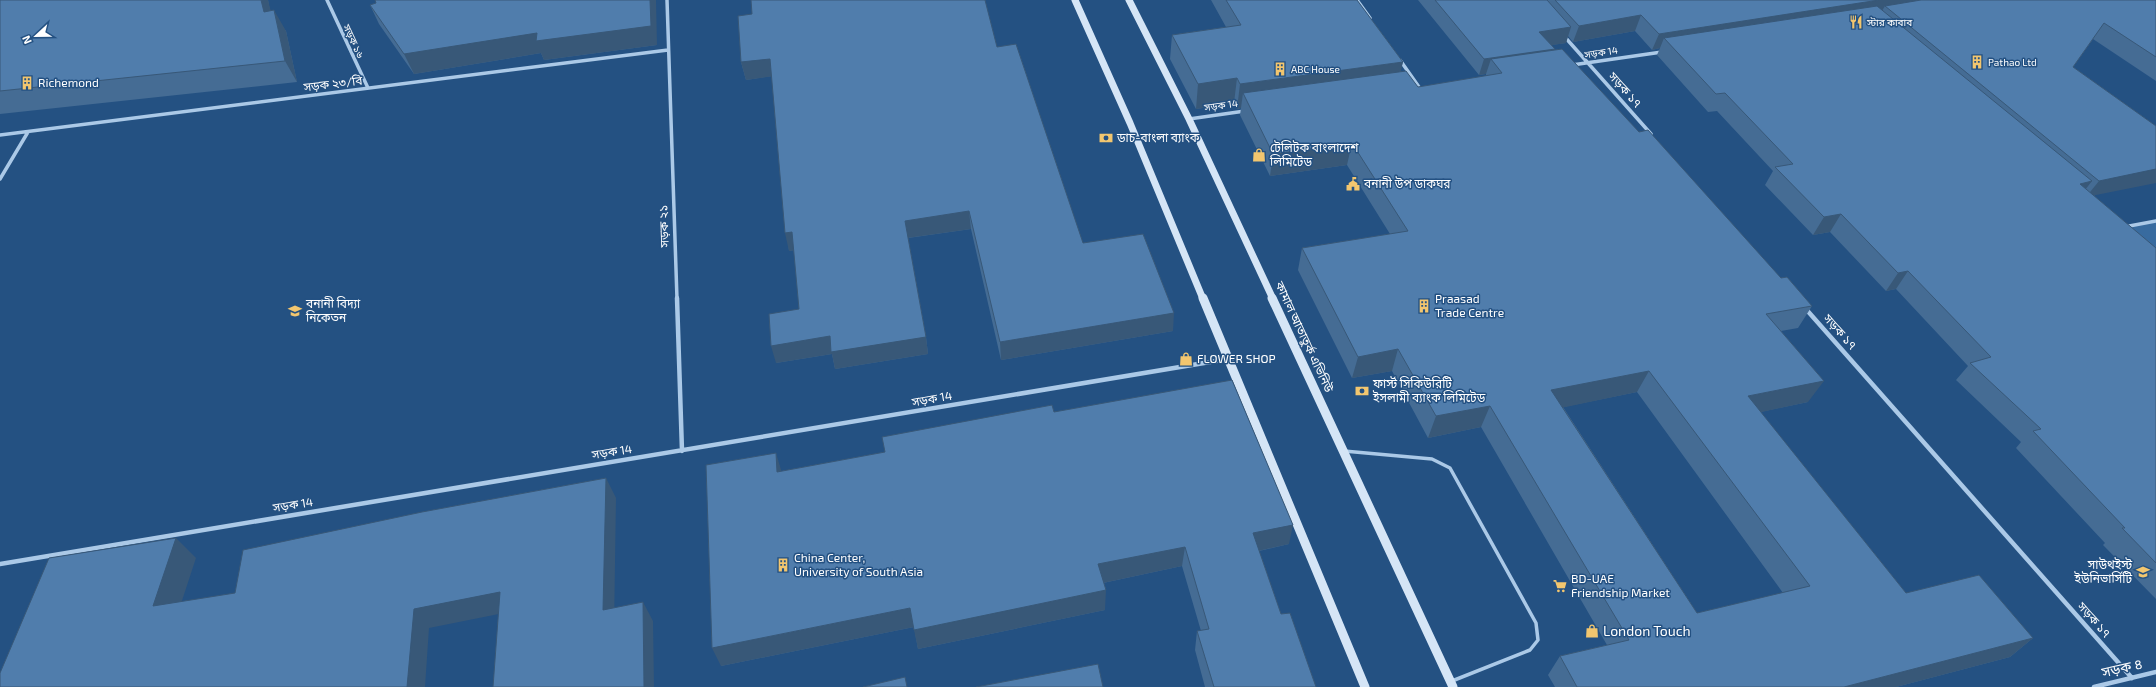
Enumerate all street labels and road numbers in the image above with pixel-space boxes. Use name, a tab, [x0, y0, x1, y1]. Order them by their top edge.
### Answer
street label: সড়ক ১৬	[341, 21, 367, 60]
street label: সড়ক 14	[1582, 43, 1619, 61]
street label: সড়ক ১৭	[1605, 68, 1645, 111]
street label: সড়ক ২৩/বি	[302, 72, 364, 95]
street label: সড়ক 14	[1202, 97, 1239, 113]
street label: সড়ক ২১	[655, 204, 672, 249]
street label: কামাল আতাতুর্ক এভিনিউ	[1271, 278, 1337, 396]
street label: সড়ক ১৭	[1820, 310, 1860, 353]
street label: সড়ক 14	[910, 388, 953, 410]
street label: সড়ক 14	[590, 441, 633, 462]
street label: সড়ক 14	[271, 494, 314, 515]
street label: সড়ক ১৭	[2074, 598, 2114, 641]
street label: সড়ক ৪	[2099, 655, 2144, 681]

